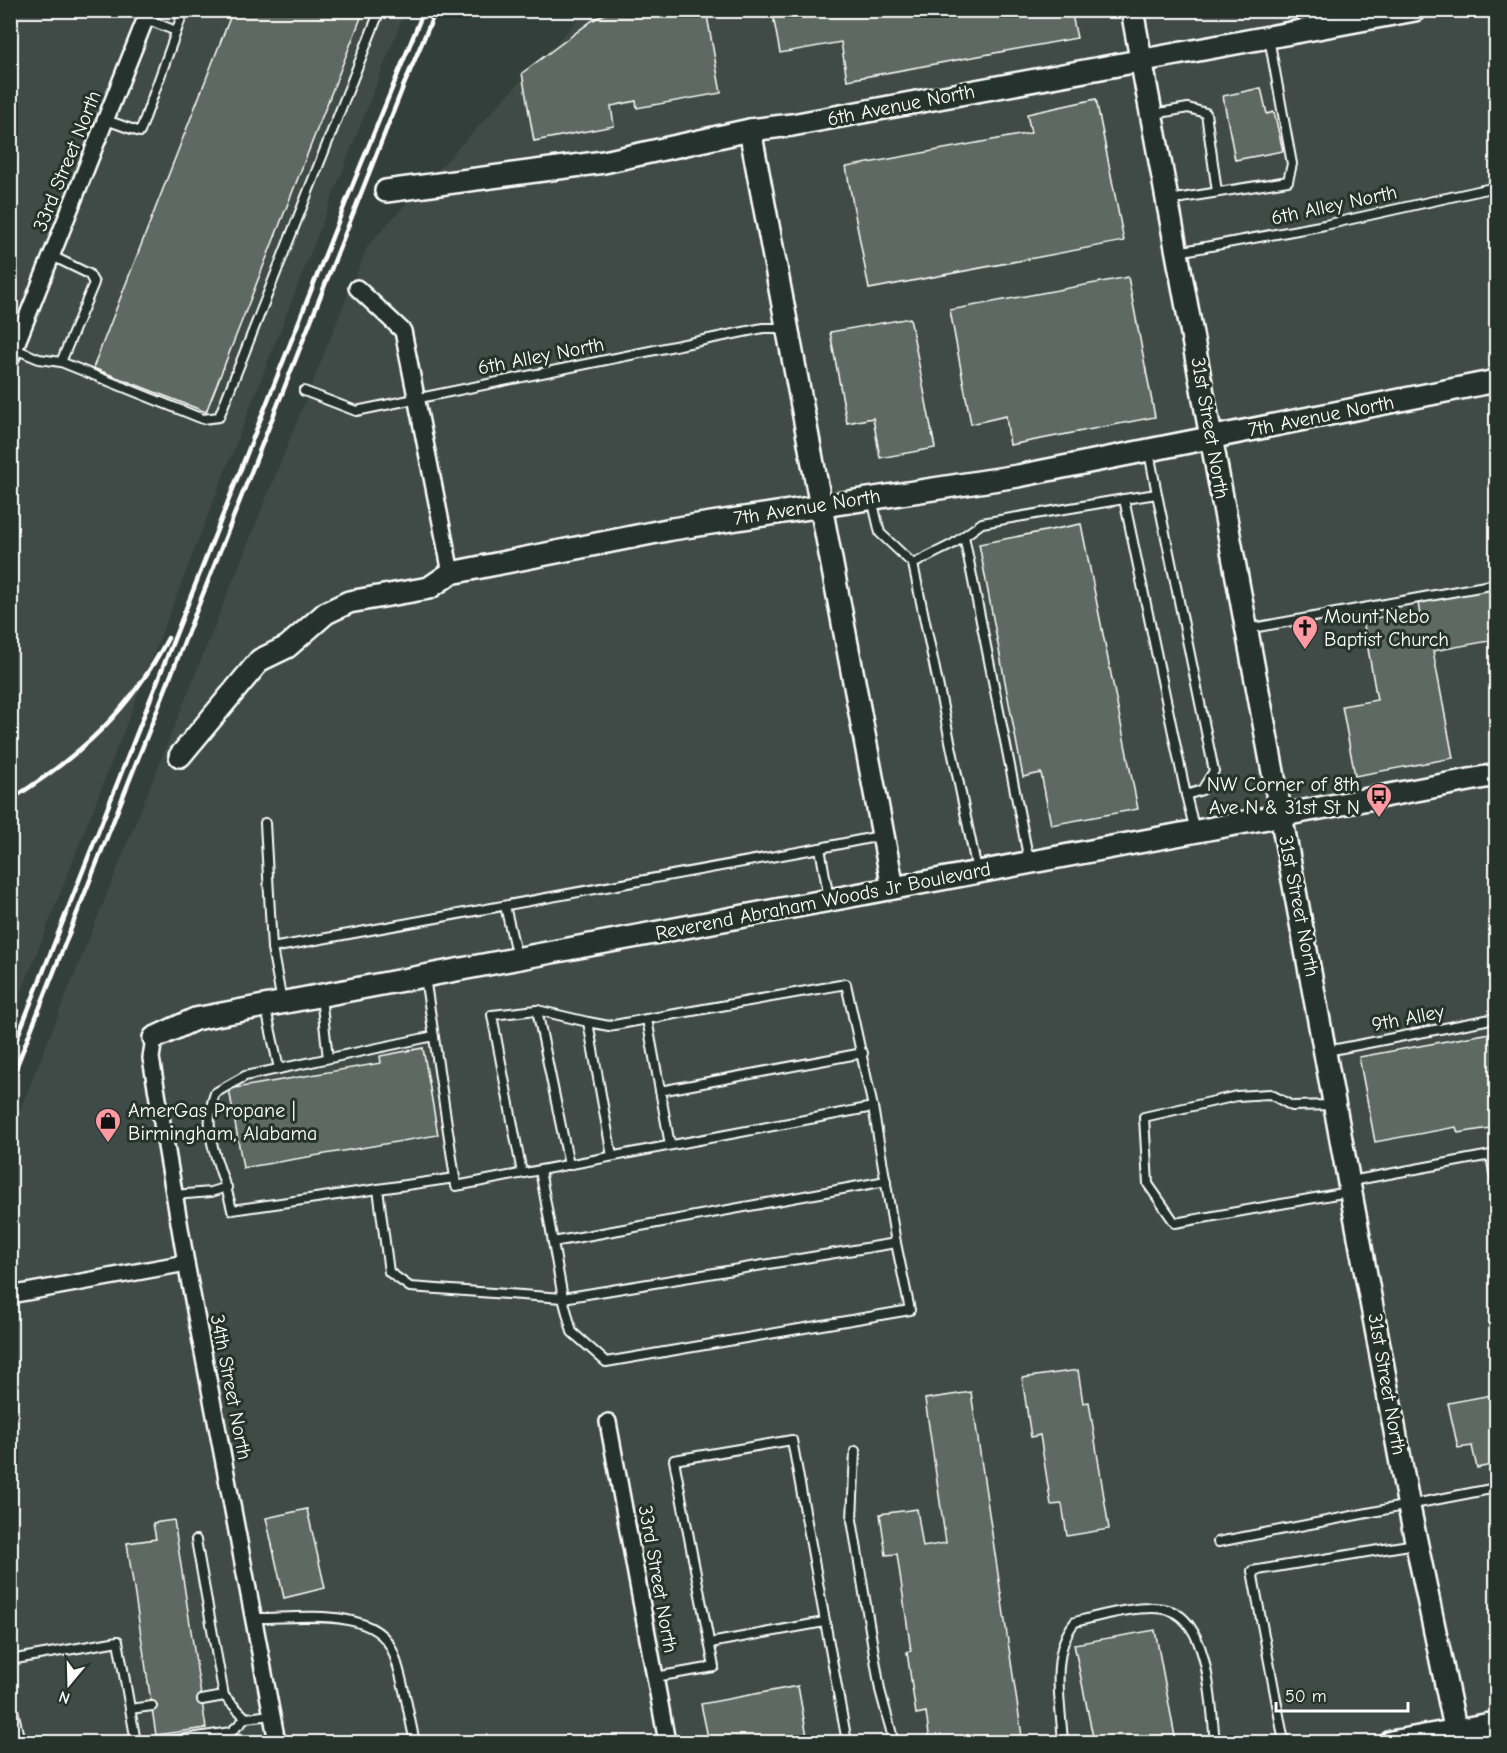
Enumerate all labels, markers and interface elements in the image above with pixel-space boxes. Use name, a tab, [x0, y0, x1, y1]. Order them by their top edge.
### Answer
street label: 6th Avenue North	[825, 79, 977, 131]
street label: 33rd Street North	[28, 87, 106, 235]
street label: 6th Alley North	[1269, 180, 1399, 230]
street label: 6th Alley North	[476, 332, 606, 380]
street label: 31st Street North	[1186, 355, 1234, 501]
street label: 7th Avenue North	[1246, 391, 1396, 441]
street label: 7th Avenue North	[732, 484, 882, 530]
place label: Mount Nebo Baptist Church	[1324, 605, 1449, 651]
church icon: Mount Nebo Baptist Church	[1290, 613, 1320, 651]
place label: NW Corner of 8th Ave N & 31st St N	[1207, 773, 1360, 819]
bus stop icon: NW Corner of 8th Ave N & 31st St N	[1364, 781, 1394, 819]
street label: 31st Street North	[1274, 833, 1324, 979]
street label: Reverend Abraham Woods Jr Boulevard	[653, 857, 993, 945]
street label: 9th Alley	[1370, 1000, 1446, 1036]
place label: AmerGas Propane | Birmingham, Alabama	[128, 1099, 317, 1145]
shop icon: AmerGas Propane | Birmingham, Alabama	[93, 1106, 123, 1144]
street label: 31st Street North	[1363, 1311, 1411, 1457]
street label: 34th Street North	[206, 1312, 256, 1462]
street label: 33rd Street North	[634, 1503, 682, 1655]
north arrow	[39, 1654, 99, 1714]
scale bar	[1276, 1675, 1408, 1713]
text: 50 m	[1285, 1686, 1327, 1707]
text: N	[57, 1687, 72, 1707]

